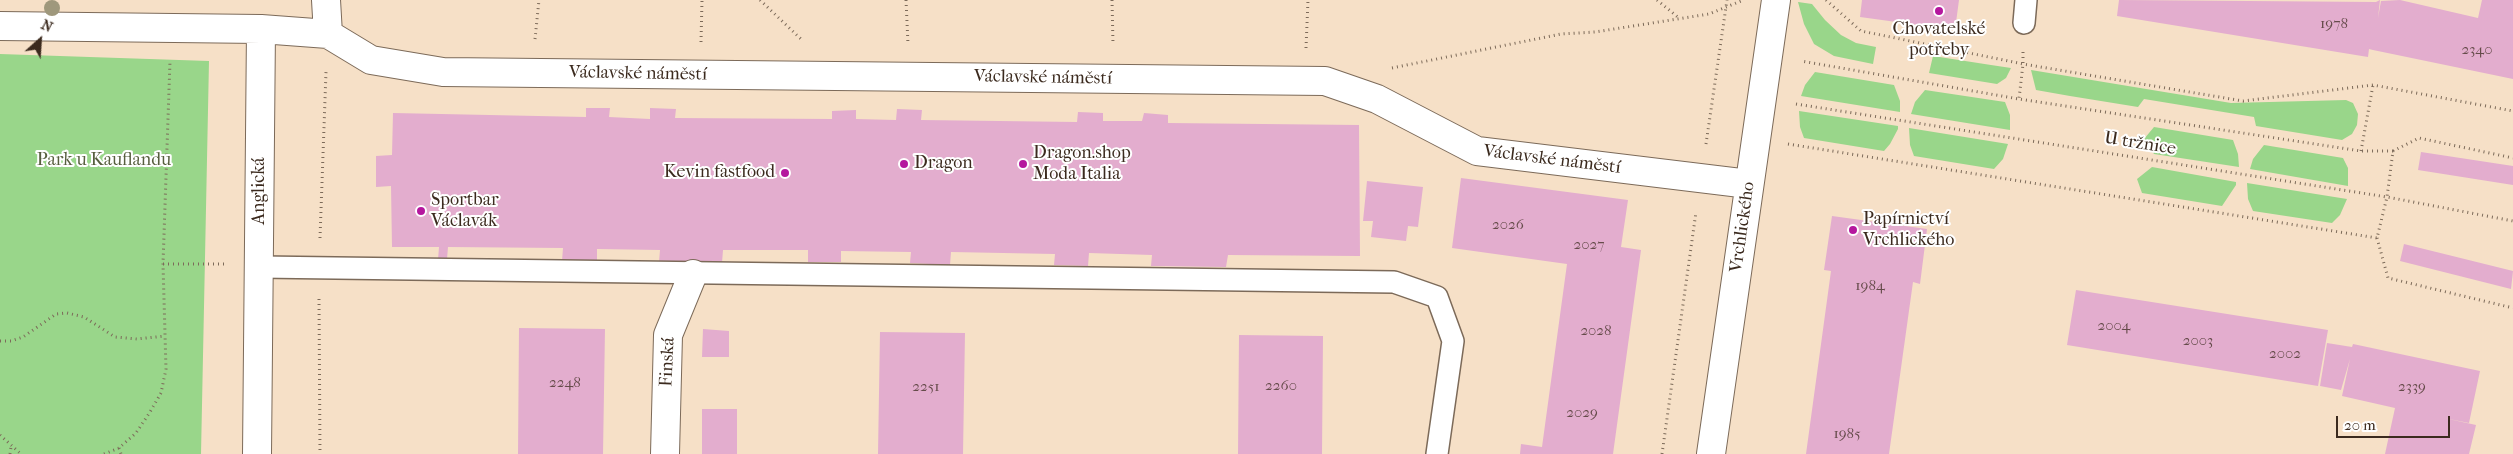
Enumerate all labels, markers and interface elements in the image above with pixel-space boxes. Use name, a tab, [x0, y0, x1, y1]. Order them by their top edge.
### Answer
marker: Chovatelské potřeby	[1933, 5, 1945, 17]
north arrow	[15, 15, 65, 65]
house number: 1978	[2320, 15, 2348, 33]
text: N	[38, 16, 55, 36]
place label: Chovatelské potřeby	[1893, 19, 1985, 62]
house number: 2340	[2462, 41, 2492, 59]
street label: Václavské náměstí	[569, 62, 707, 86]
street label: Václavské náměstí	[974, 66, 1112, 90]
street label: U tržnice	[2103, 128, 2177, 160]
street label: Václavské náměstí	[1482, 141, 1622, 179]
place label: Dragon.shop Moda Italia	[1033, 143, 1131, 186]
park label: Park u Kauflandu	[37, 150, 171, 172]
place label: Dragon	[914, 153, 973, 175]
street label: Anglická	[249, 157, 271, 225]
marker: Dragon	[898, 158, 910, 170]
marker: Dragon.shop Moda Italia	[1017, 158, 1029, 170]
place label: Kevin fastfood	[664, 162, 775, 184]
marker: Kevin fastfood	[779, 167, 791, 179]
street label: Vrchlického	[1726, 180, 1760, 274]
place label: Sportbar Václavák	[431, 190, 499, 232]
marker: Sportbar Václavák	[415, 205, 427, 217]
place label: Papírnictví Vrchlického	[1863, 209, 1954, 252]
house number: 2026	[1492, 216, 1524, 234]
marker: Papírnictví Vrchlického	[1847, 224, 1859, 236]
house number: 2027	[1574, 236, 1604, 254]
house number: 1984	[1855, 277, 1885, 295]
house number: 2004	[2098, 317, 2130, 335]
house number: 2028	[1580, 322, 1612, 340]
house number: 2003	[2183, 332, 2213, 350]
street label: Finská	[656, 337, 680, 387]
house number: 2002	[2269, 345, 2301, 363]
house number: 2248	[549, 374, 581, 392]
house number: 2260	[1265, 377, 1297, 395]
house number: 2251	[912, 378, 940, 396]
house number: 2339	[2398, 378, 2426, 396]
house number: 2029	[1566, 404, 1598, 422]
scale bar	[2338, 406, 2452, 438]
text: 20 m	[2344, 416, 2376, 434]
house number: 1985	[1833, 425, 1861, 443]

